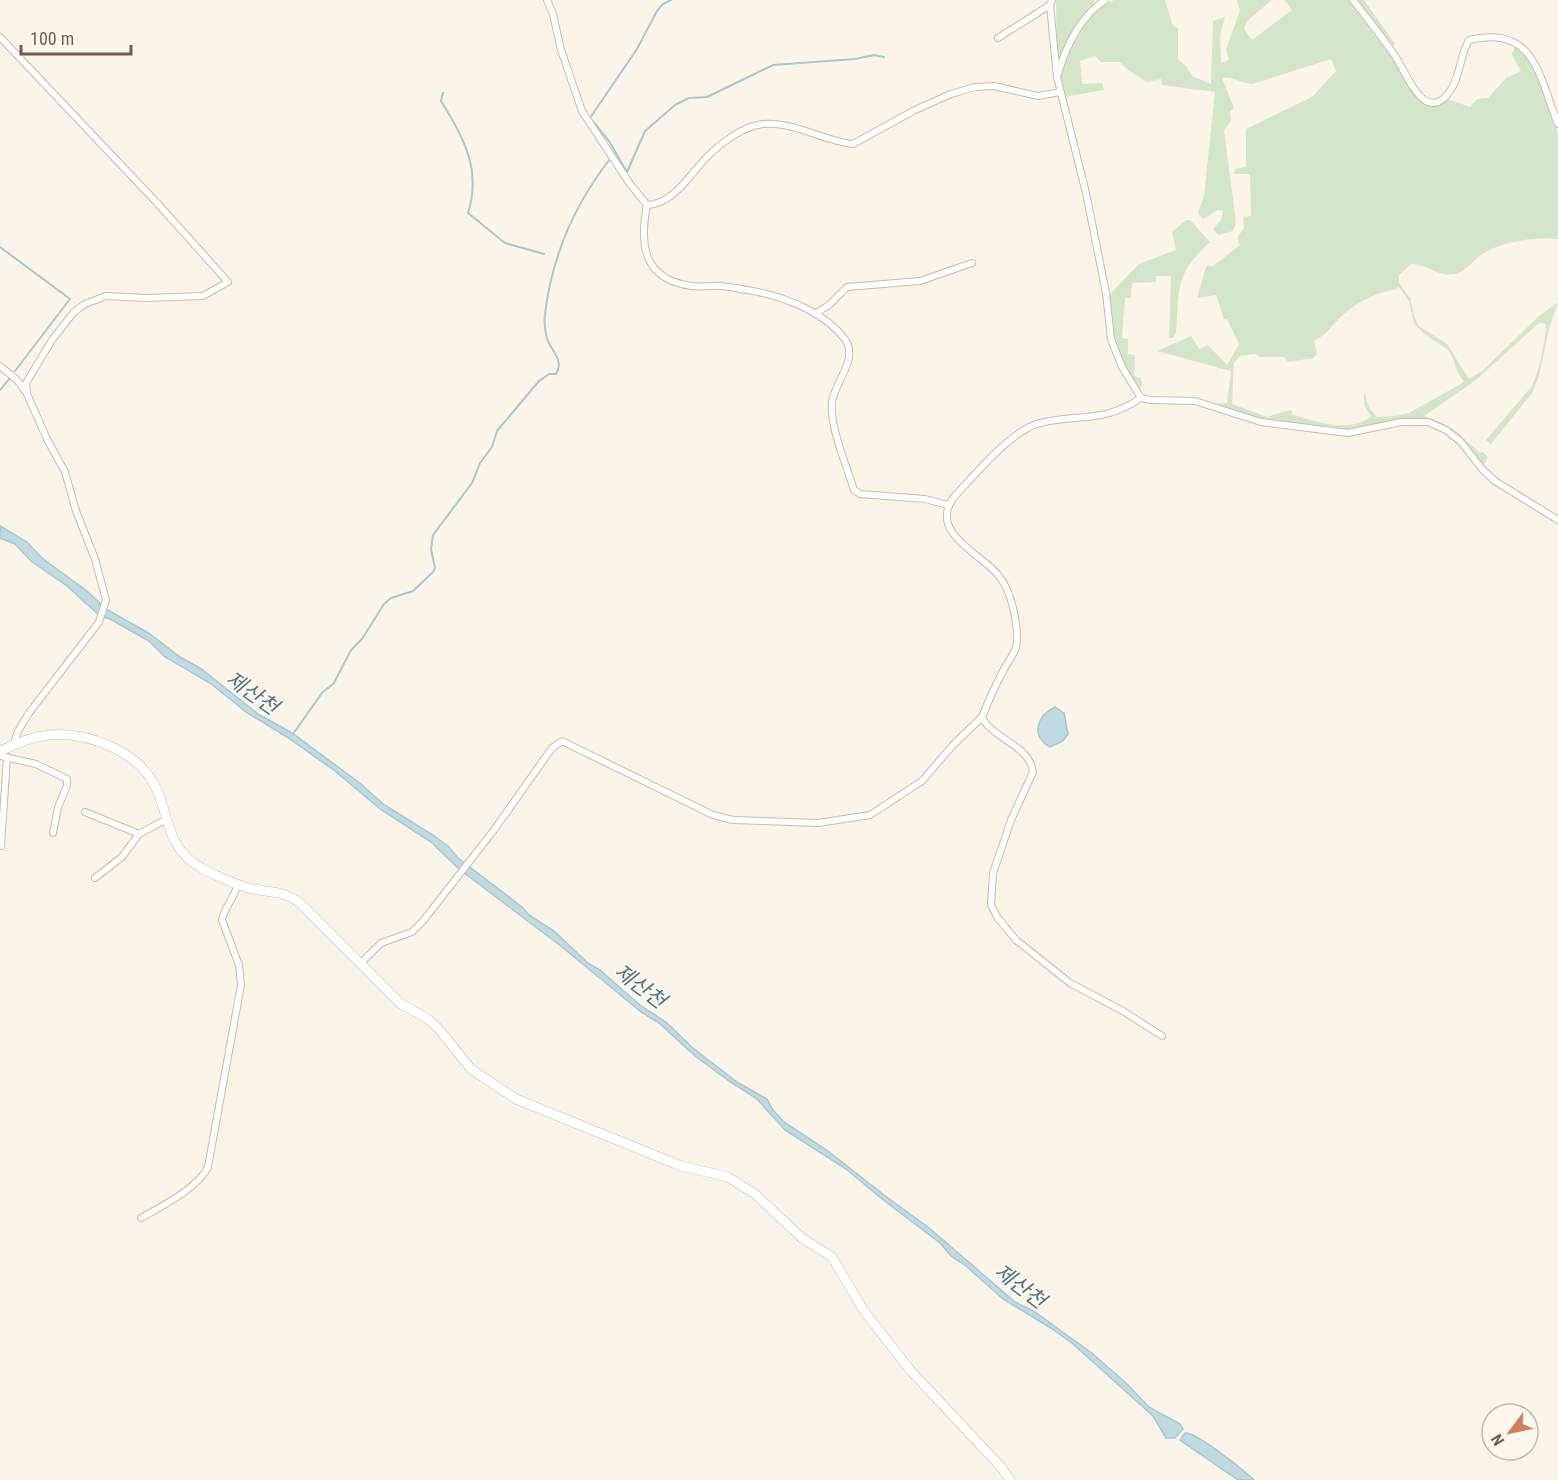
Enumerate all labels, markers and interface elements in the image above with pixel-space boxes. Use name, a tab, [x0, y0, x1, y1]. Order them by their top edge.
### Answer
scale bar	[21, 18, 130, 56]
text: 100 m	[30, 28, 74, 49]
water label: 제산천	[221, 667, 285, 721]
water label: 제산천	[610, 959, 673, 1015]
water label: 제산천	[990, 1259, 1053, 1315]
north arrow	[1480, 1402, 1540, 1462]
text: N	[1487, 1430, 1508, 1449]

